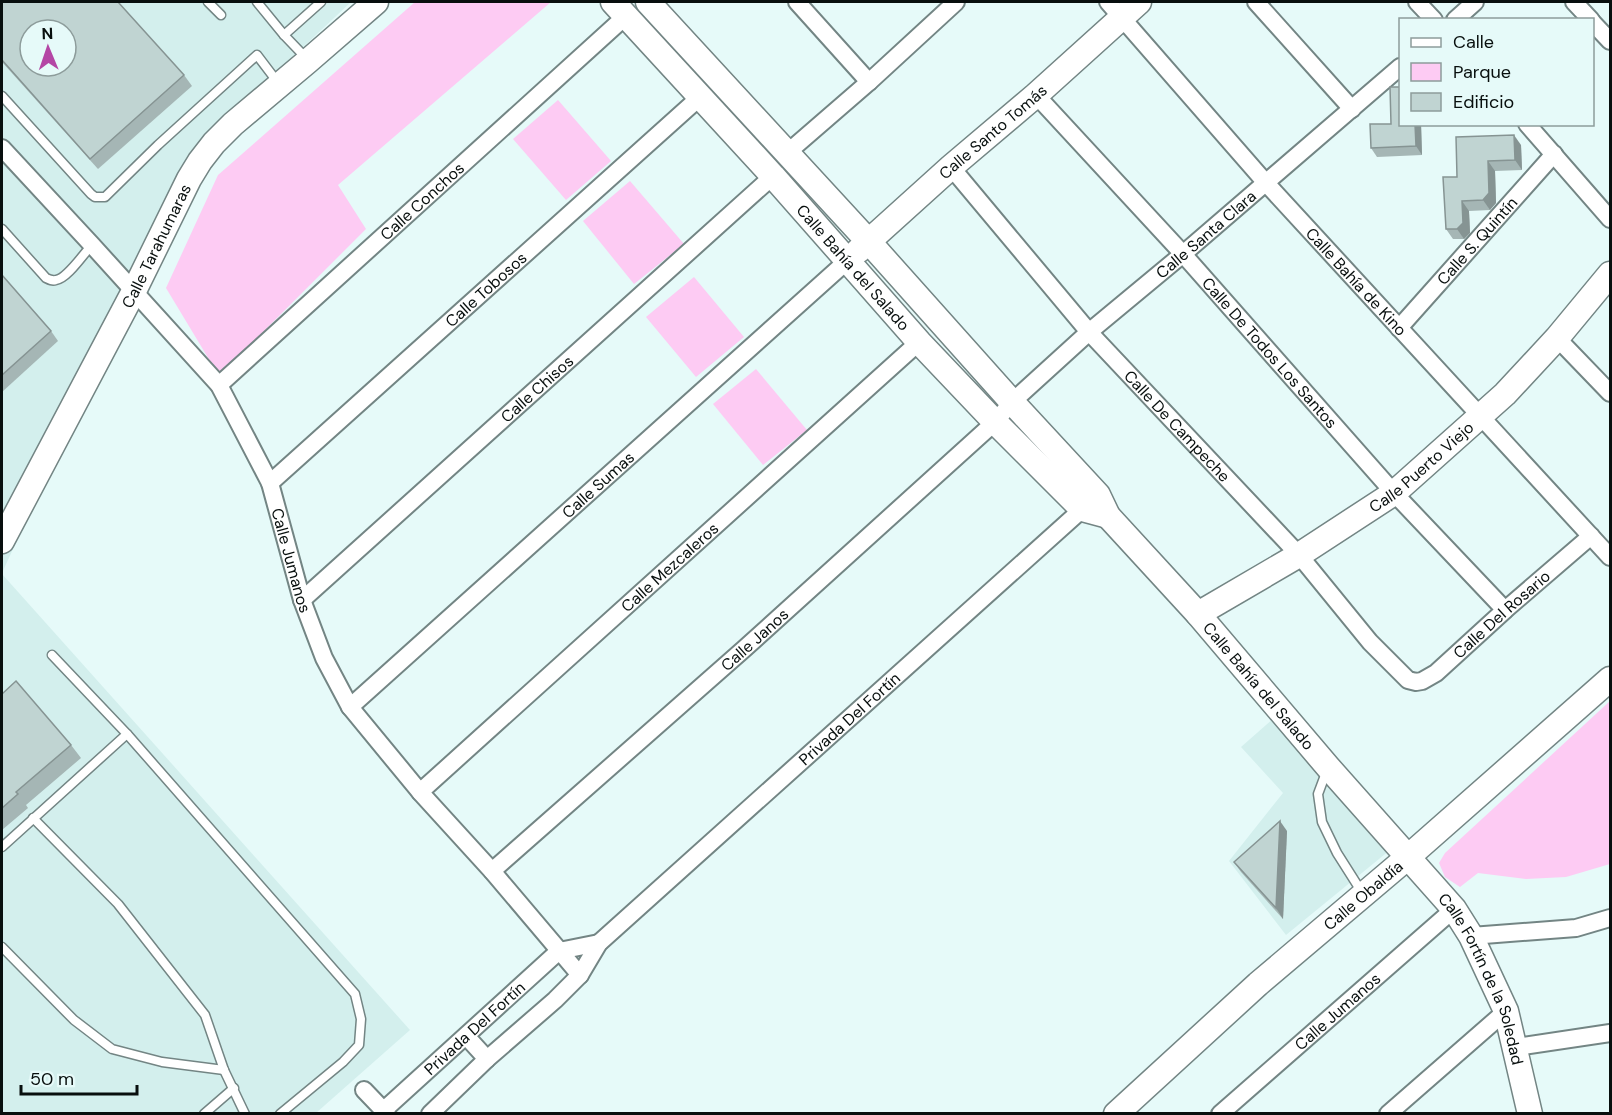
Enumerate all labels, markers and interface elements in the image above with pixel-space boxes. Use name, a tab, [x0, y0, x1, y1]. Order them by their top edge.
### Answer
north arrow	[18, 18, 78, 78]
legend	[1399, 18, 1594, 126]
text: N	[41, 23, 54, 44]
text: Calle	[1453, 30, 1494, 54]
text: Parque	[1453, 60, 1511, 84]
street label: Calle Santo Tomás	[934, 80, 1052, 184]
text: Edificio	[1453, 90, 1514, 114]
street label: Calle Conchos	[376, 158, 469, 245]
street label: Calle Tarahumaras	[117, 180, 196, 312]
street label: Calle Santa Clara	[1152, 186, 1261, 283]
street label: Calle S. Quintín	[1432, 193, 1522, 289]
street label: Calle Bahía del Salado	[792, 200, 914, 335]
street label: Calle Bahía de Kino	[1301, 223, 1411, 340]
street label: Calle Tobosos	[441, 247, 531, 332]
street label: Calle De Todos Los Santos	[1197, 273, 1342, 433]
street label: Calle Chisos	[496, 351, 578, 427]
street label: Calle De Campeche	[1119, 366, 1235, 487]
street label: Calle Puerto Viejo	[1365, 417, 1478, 517]
street label: Calle Sumas	[558, 447, 639, 523]
street label: Calle Jumanos	[266, 506, 316, 616]
street label: Calle Mezcaleros	[617, 518, 723, 617]
street label: Calle Del Rosario	[1449, 566, 1555, 663]
street label: Calle Janos	[716, 604, 793, 676]
street label: Calle Bahía del Salado	[1198, 618, 1319, 754]
street label: Privada Del Fortín	[794, 668, 905, 770]
street label: Calle Obaldía	[1319, 856, 1407, 935]
street label: Calle Fortín de la Soledad	[1434, 889, 1528, 1067]
street label: Calle Jumanos	[1290, 968, 1385, 1055]
street label: Privada Del Fortín	[420, 977, 530, 1080]
scale bar	[21, 1058, 136, 1096]
text: 50 m	[30, 1067, 74, 1091]

